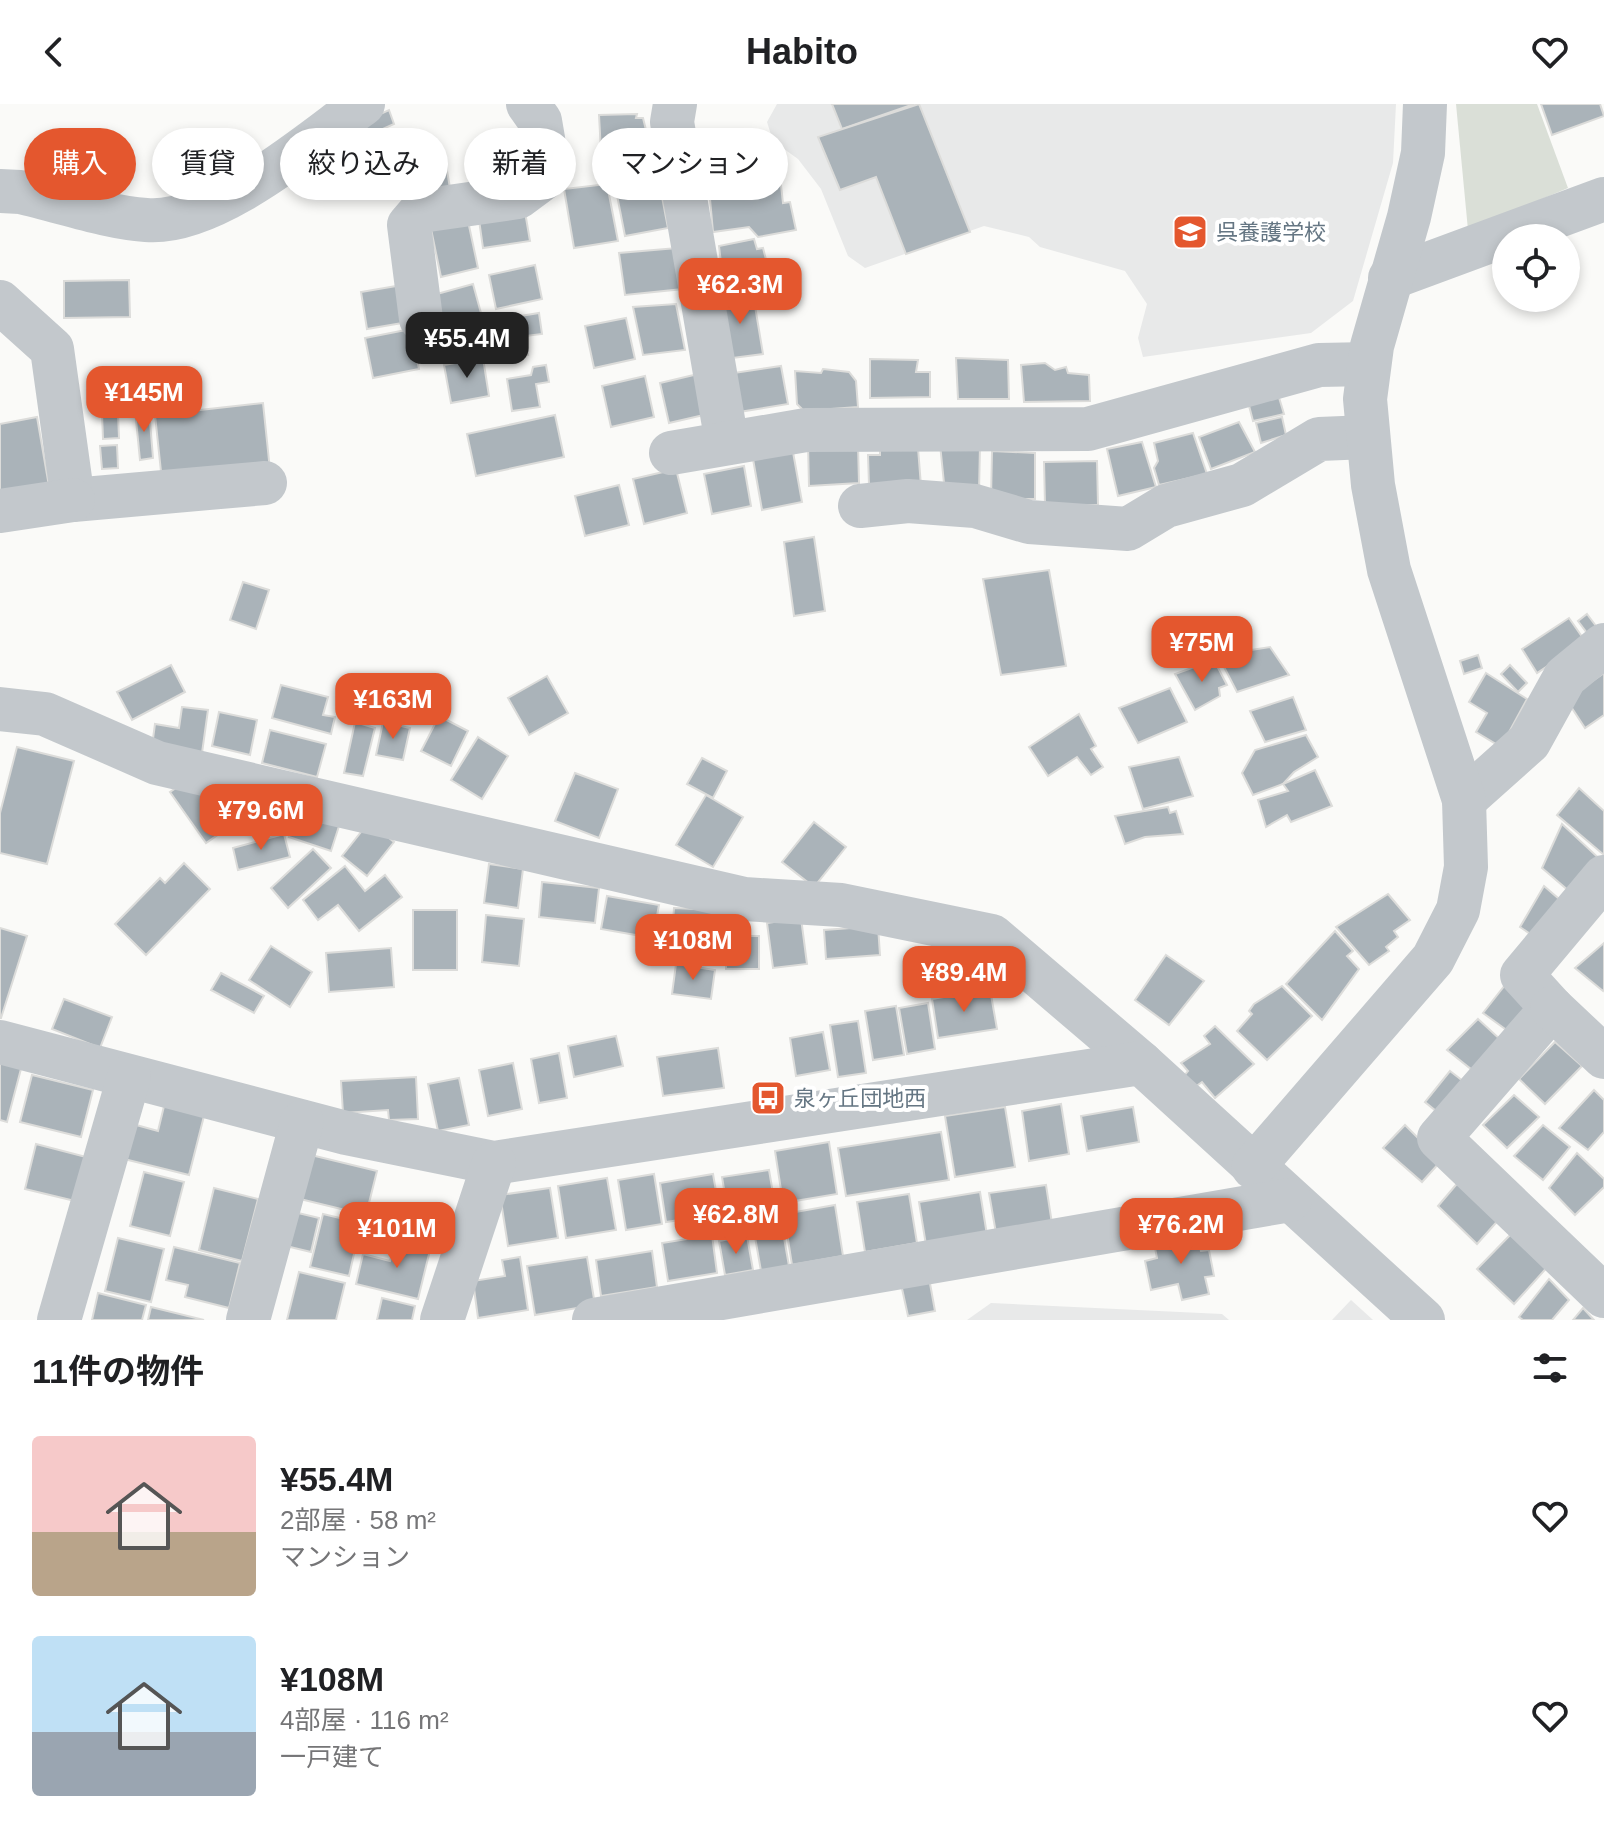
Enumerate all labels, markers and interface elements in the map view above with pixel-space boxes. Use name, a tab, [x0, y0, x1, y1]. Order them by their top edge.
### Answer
icon: back	[32, 30, 76, 74]
icon: heart	[1528, 30, 1572, 74]
text: Habito	[746, 31, 858, 72]
chip: 購入	[24, 128, 136, 200]
chip: 賃貸	[152, 128, 264, 200]
chip: 絞り込み	[280, 128, 448, 200]
chip: 新着	[464, 128, 576, 200]
chip: マンション	[592, 128, 788, 200]
school or university icon: 呉養護学校	[1171, 213, 1209, 251]
place label: 呉養護学校	[1216, 220, 1326, 245]
map controls	[1492, 224, 1580, 312]
button: locate	[1492, 224, 1580, 312]
pin: ¥62.3M	[675, 258, 805, 326]
text: ¥62.3M	[697, 269, 783, 299]
pin: ¥55.4M	[402, 312, 532, 380]
text: ¥55.4M	[424, 323, 510, 353]
pin: ¥145M	[88, 366, 200, 434]
text: ¥145M	[104, 377, 184, 407]
pin: ¥75M	[1155, 616, 1249, 684]
text: ¥75M	[1169, 627, 1235, 657]
pin: ¥163M	[337, 673, 449, 741]
text: ¥163M	[353, 684, 433, 714]
pin: ¥79.6M	[196, 784, 326, 852]
text: ¥79.6M	[218, 795, 304, 825]
pin: ¥108M	[637, 914, 749, 982]
text: ¥108M	[653, 925, 733, 955]
pin: ¥89.4M	[899, 946, 1029, 1014]
text: ¥89.4M	[921, 957, 1007, 987]
bus stop icon: 泉ヶ丘団地西	[749, 1079, 787, 1117]
place label: 泉ヶ丘団地西	[794, 1086, 926, 1111]
pin: ¥62.8M	[671, 1188, 801, 1256]
pin: ¥76.2M	[1116, 1198, 1246, 1266]
text: ¥62.8M	[693, 1199, 779, 1229]
pin: ¥101M	[341, 1202, 453, 1270]
text: ¥76.2M	[1138, 1209, 1224, 1239]
text: ¥101M	[357, 1213, 437, 1243]
icon: filters	[1528, 1346, 1572, 1390]
text: 11件の物件	[32, 1352, 204, 1390]
text: ¥55.4M	[280, 1460, 393, 1498]
icon: home	[96, 1468, 192, 1564]
icon: heart	[1528, 1494, 1572, 1538]
text: 2部屋 · 58 m²	[280, 1505, 436, 1535]
text: マンション	[280, 1542, 410, 1572]
text: ¥108M	[280, 1660, 384, 1698]
icon: home	[96, 1668, 192, 1764]
icon: heart	[1528, 1694, 1572, 1738]
text: 4部屋 · 116 m²	[280, 1705, 449, 1735]
text: 一戸建て	[280, 1742, 384, 1772]

